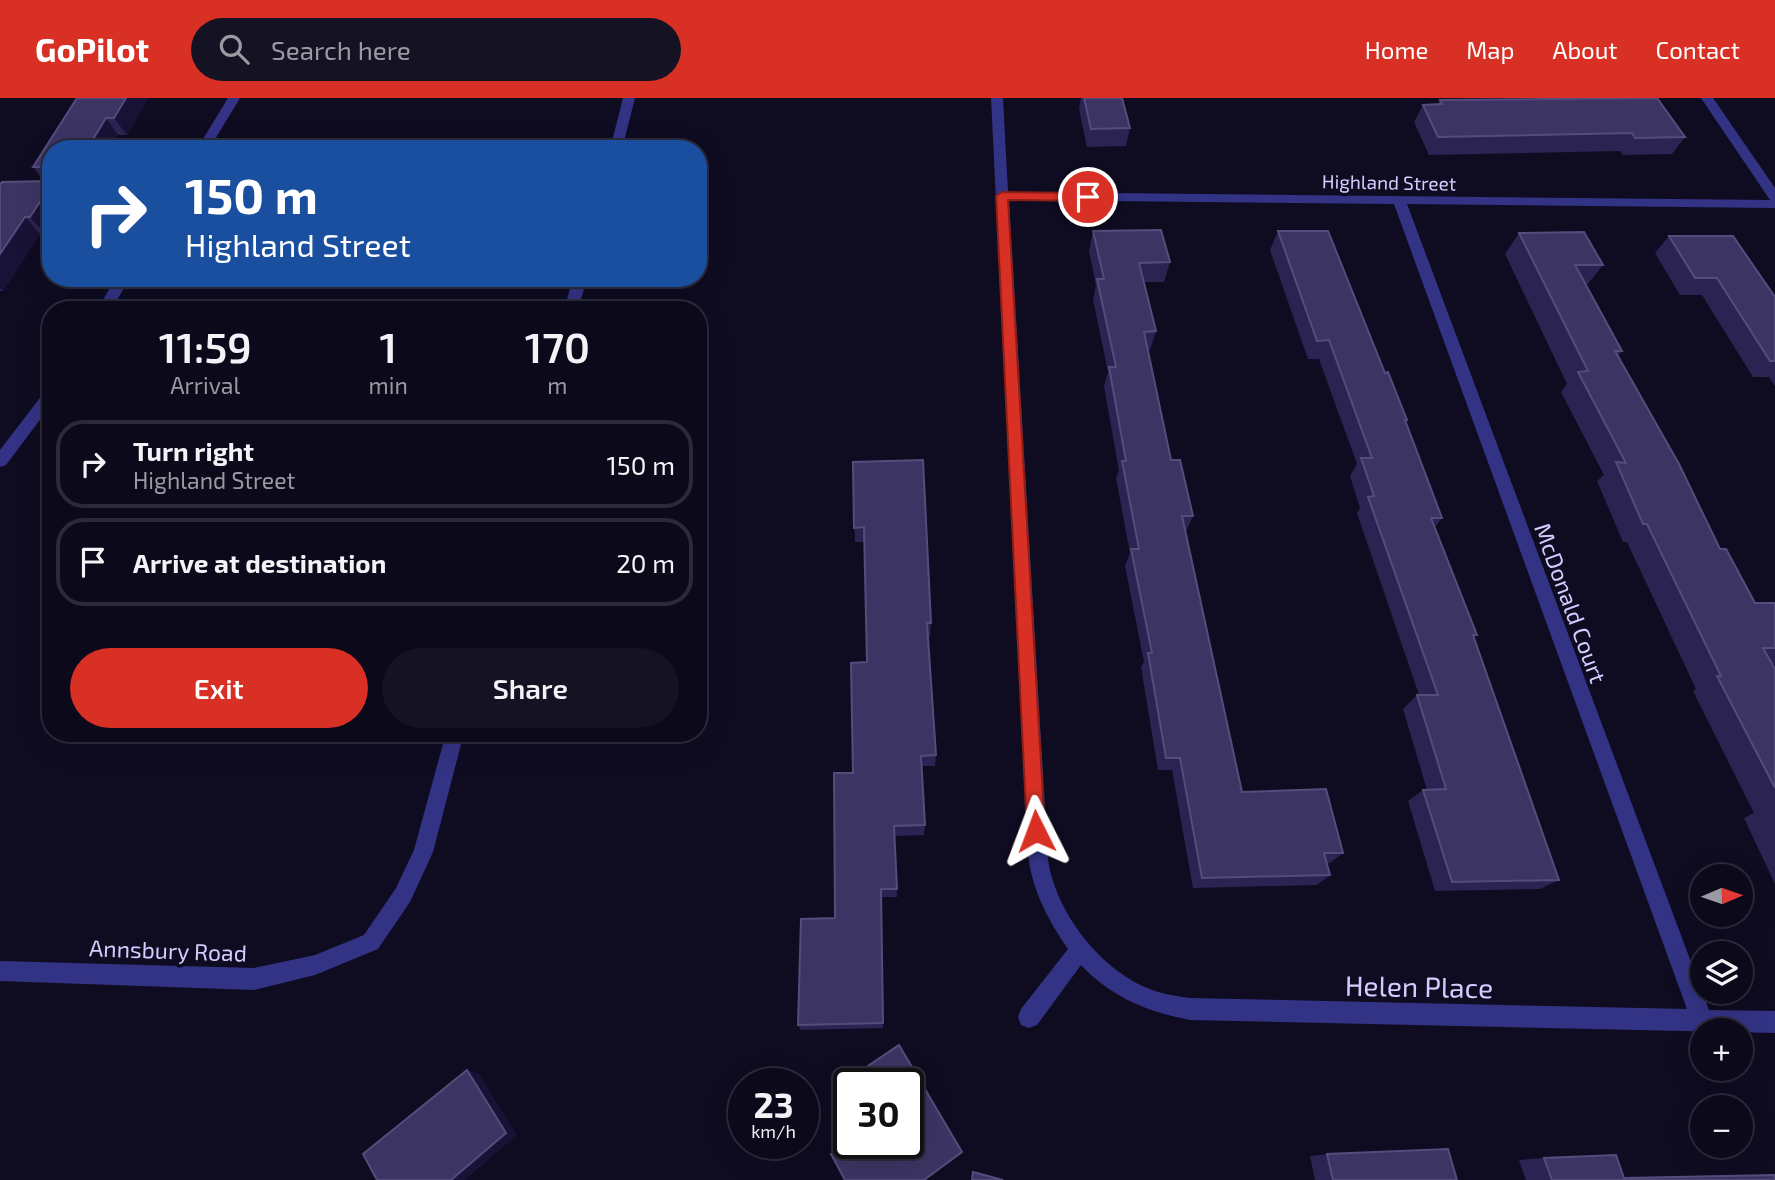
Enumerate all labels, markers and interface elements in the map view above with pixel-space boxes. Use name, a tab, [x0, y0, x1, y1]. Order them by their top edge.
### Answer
search box	[191, 18, 681, 81]
text: GoPilot	[35, 29, 149, 69]
icon: search	[215, 30, 253, 68]
text: Search here	[271, 34, 411, 65]
text: Home	[1365, 35, 1428, 64]
text: Map	[1466, 35, 1514, 64]
text: About	[1552, 35, 1618, 64]
text: Contact	[1656, 35, 1740, 64]
text: 150 m	[185, 165, 318, 224]
pin	[1058, 167, 1118, 227]
icon: right	[70, 168, 161, 259]
street label: Highland Street	[1322, 169, 1456, 195]
icon: arrive	[1069, 178, 1107, 216]
text: Highland Street	[185, 225, 411, 263]
text: 11:59	[159, 321, 252, 371]
text: 1	[379, 321, 397, 371]
text: 170	[525, 321, 590, 371]
text: Arrival	[170, 371, 240, 399]
text: min	[369, 371, 408, 399]
text: m	[547, 371, 567, 399]
text: Turn right	[133, 435, 254, 466]
icon: right	[74, 445, 112, 483]
text: 150 m	[606, 449, 675, 480]
text: Highland Street	[133, 466, 295, 494]
street label: McDonald Court	[1529, 519, 1613, 687]
icon: arrive	[74, 543, 112, 581]
text: Arrive at destination	[133, 547, 386, 578]
text: 20 m	[616, 547, 675, 578]
button: Exit	[70, 648, 368, 728]
button: Share	[382, 648, 679, 728]
position arrow	[999, 794, 1073, 868]
north arrow	[1690, 864, 1754, 928]
map controls	[1690, 864, 1753, 1158]
street label: Annsbury Road	[89, 933, 247, 967]
button: layers	[1690, 941, 1753, 1004]
street label: Helen Place	[1345, 968, 1493, 1004]
button: +	[1690, 1018, 1753, 1081]
speed limit sign: 30	[833, 1068, 924, 1159]
text: 23	[753, 1083, 794, 1125]
button: −	[1690, 1095, 1753, 1158]
text: km/h	[751, 1120, 796, 1142]

